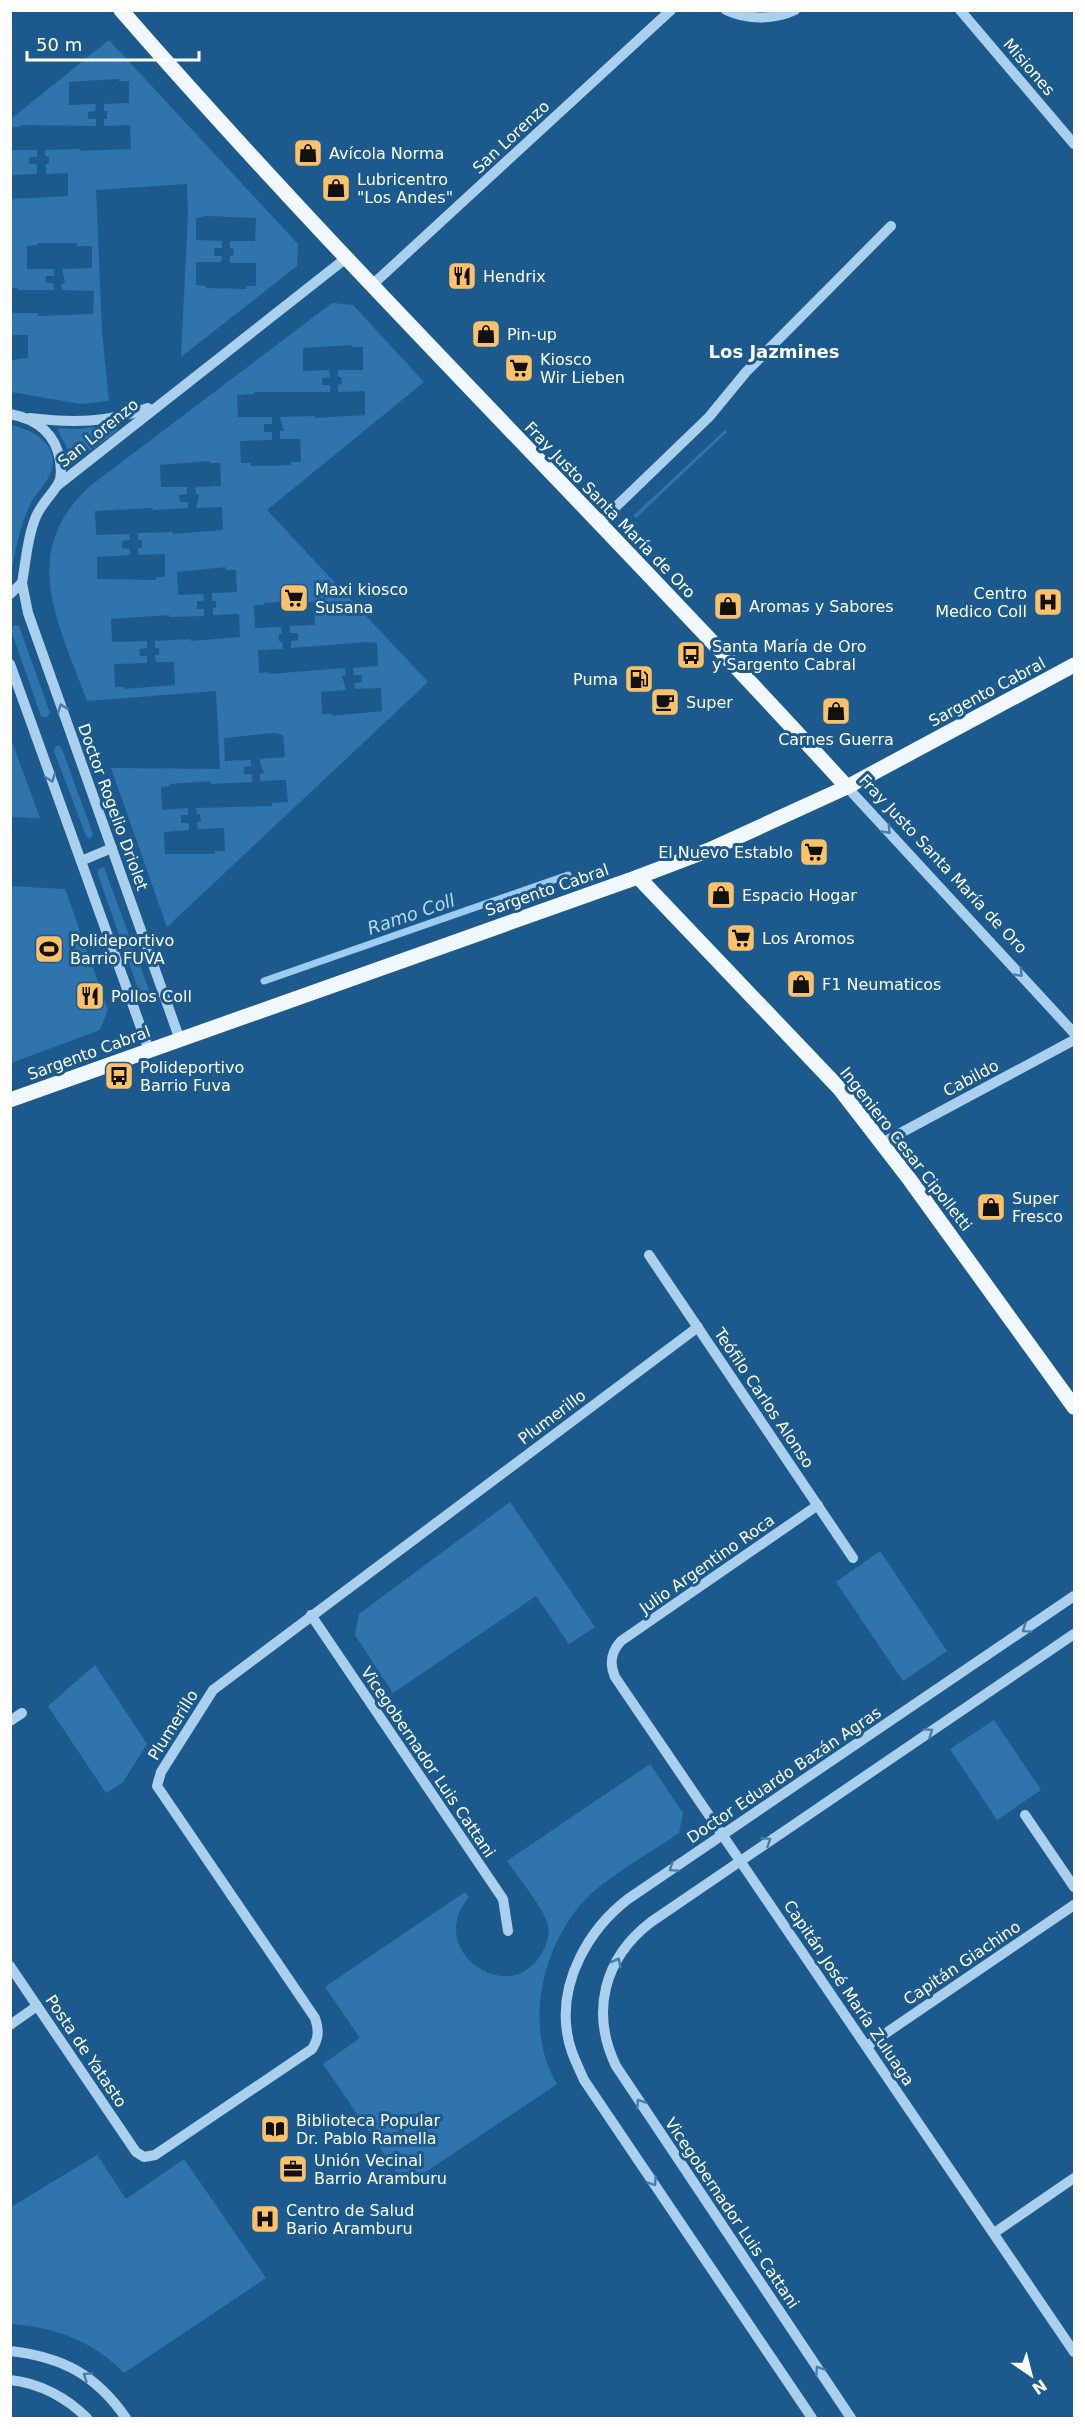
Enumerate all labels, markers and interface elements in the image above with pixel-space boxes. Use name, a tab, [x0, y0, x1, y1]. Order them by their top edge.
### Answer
scale bar	[27, 24, 200, 62]
text: 50 m	[36, 34, 82, 55]
street label: Misiones	[999, 35, 1059, 99]
street label: San Lorenzo	[469, 97, 553, 177]
shop icon: Avícola Norma	[292, 137, 324, 169]
place label: Avícola Norma	[329, 144, 444, 163]
place label: Lubricentro "Los Andes"	[357, 170, 453, 207]
shop icon: Lubricentro "Los Andes"	[320, 172, 352, 204]
restaurant icon: Hendrix	[446, 260, 478, 292]
place label: Hendrix	[483, 267, 546, 286]
shop icon: Pin-up	[470, 318, 502, 350]
place label: Pin-up	[507, 325, 557, 344]
district label: Los Jazmines	[709, 341, 839, 362]
place label: Kiosco Wir Lieben	[540, 350, 625, 387]
supermarket icon: Kiosco Wir Lieben	[503, 352, 535, 384]
street label: San Lorenzo	[54, 395, 142, 471]
street label: Fray Justo Santa María de Oro	[521, 418, 699, 602]
place label: Maxi kiosco Susana	[315, 580, 408, 617]
supermarket icon: Maxi kiosco Susana	[278, 582, 310, 614]
place label: Centro Medico Coll	[935, 584, 1027, 621]
hospital icon: Centro Medico Coll	[1032, 586, 1064, 618]
shop icon: Aromas y Sabores	[712, 590, 744, 622]
place label: Aromas y Sabores	[749, 597, 894, 616]
place label: Santa María de Oro y Sargento Cabral	[712, 637, 866, 674]
bus stop icon: Santa María de Oro y Sargento Cabral	[675, 639, 707, 671]
street label: Sargento Cabral	[925, 653, 1049, 731]
fuel station icon: Puma	[623, 663, 655, 695]
place label: Puma	[573, 670, 618, 689]
cafe icon: Super	[649, 686, 681, 718]
place label: Super	[686, 693, 733, 712]
shop icon: Carnes Guerra	[820, 695, 852, 727]
one-way arrow	[56, 703, 69, 714]
street label: Doctor Rogelio Driolet	[74, 721, 152, 893]
place label: Carnes Guerra	[778, 730, 894, 749]
street label: Fray Justo Santa María de Oro	[855, 771, 1031, 957]
one-way arrow	[44, 773, 57, 783]
one-way arrow	[880, 823, 891, 834]
supermarket icon: El Nuevo Establo	[798, 836, 830, 868]
place label: El Nuevo Establo	[658, 843, 793, 862]
street label: Sargento Cabral	[483, 860, 611, 920]
shop icon: Espacio Hogar	[705, 879, 737, 911]
place label: Espacio Hogar	[742, 886, 857, 905]
water label: Ramo Coll	[364, 889, 458, 939]
supermarket icon: Los Aromos	[725, 922, 757, 954]
place label: Los Aromos	[762, 929, 855, 948]
place label: Polideportivo Barrio FUVA	[70, 931, 174, 968]
sports icon: Polideportivo Barrio FUVA	[33, 933, 65, 965]
one-way arrow	[1012, 967, 1023, 977]
shop icon: F1 Neumaticos	[785, 968, 817, 1000]
place label: F1 Neumaticos	[822, 975, 941, 994]
restaurant icon: Pollos Coll	[74, 980, 106, 1012]
place label: Pollos Coll	[111, 987, 192, 1006]
street label: Sargento Cabral	[25, 1022, 153, 1084]
street label: Cabildo	[940, 1056, 1002, 1100]
place label: Polideportivo Barrio Fuva	[140, 1058, 244, 1095]
bus stop icon: Polideportivo Barrio Fuva	[103, 1060, 135, 1092]
street label: Ingeniero Cesar Cipolletti	[836, 1063, 976, 1235]
place label: Super Fresco	[1012, 1189, 1063, 1226]
shop icon: Super Fresco	[975, 1191, 1007, 1223]
street label: Teófilo Carlos Alonso	[710, 1324, 818, 1472]
street label: Plumerillo	[515, 1386, 589, 1448]
street label: Julio Argentino Roca	[635, 1510, 778, 1618]
one-way arrow	[1022, 1622, 1033, 1633]
street label: Vicegobernador Luis Cattani	[357, 1663, 499, 1861]
street label: Plumerillo	[144, 1686, 202, 1764]
street label: Doctor Eduardo Bazán Agras	[683, 1703, 885, 1847]
one-way arrow	[922, 1728, 933, 1739]
one-way arrow	[760, 1837, 771, 1848]
one-way arrow	[669, 1861, 680, 1872]
street label: Capitán José María Zuluaga	[780, 1897, 918, 2089]
street label: Capitán Giachino	[900, 1917, 1024, 2009]
one-way arrow	[610, 1958, 621, 1969]
street label: Posta de Yatasto	[41, 1991, 131, 2111]
one-way arrow	[636, 2099, 647, 2110]
place label: Biblioteca Popular Dr. Pablo Ramella	[296, 2111, 440, 2148]
library icon: Biblioteca Popular Dr. Pablo Ramella	[259, 2113, 291, 2145]
street label: Vicegobernador Luis Cattani	[661, 2114, 803, 2312]
place label: Unión Vecinal Barrio Aramburu	[314, 2151, 447, 2188]
office icon: Unión Vecinal Barrio Aramburu	[277, 2153, 309, 2185]
one-way arrow	[646, 2175, 657, 2186]
place label: Centro de Salud Bario Aramburu	[286, 2201, 414, 2238]
hospital icon: Centro de Salud Bario Aramburu	[249, 2203, 281, 2235]
north arrow	[1001, 2345, 1061, 2405]
one-way arrow	[815, 2366, 826, 2377]
one-way arrow	[82, 2372, 93, 2383]
text: N	[1028, 2375, 1050, 2398]

